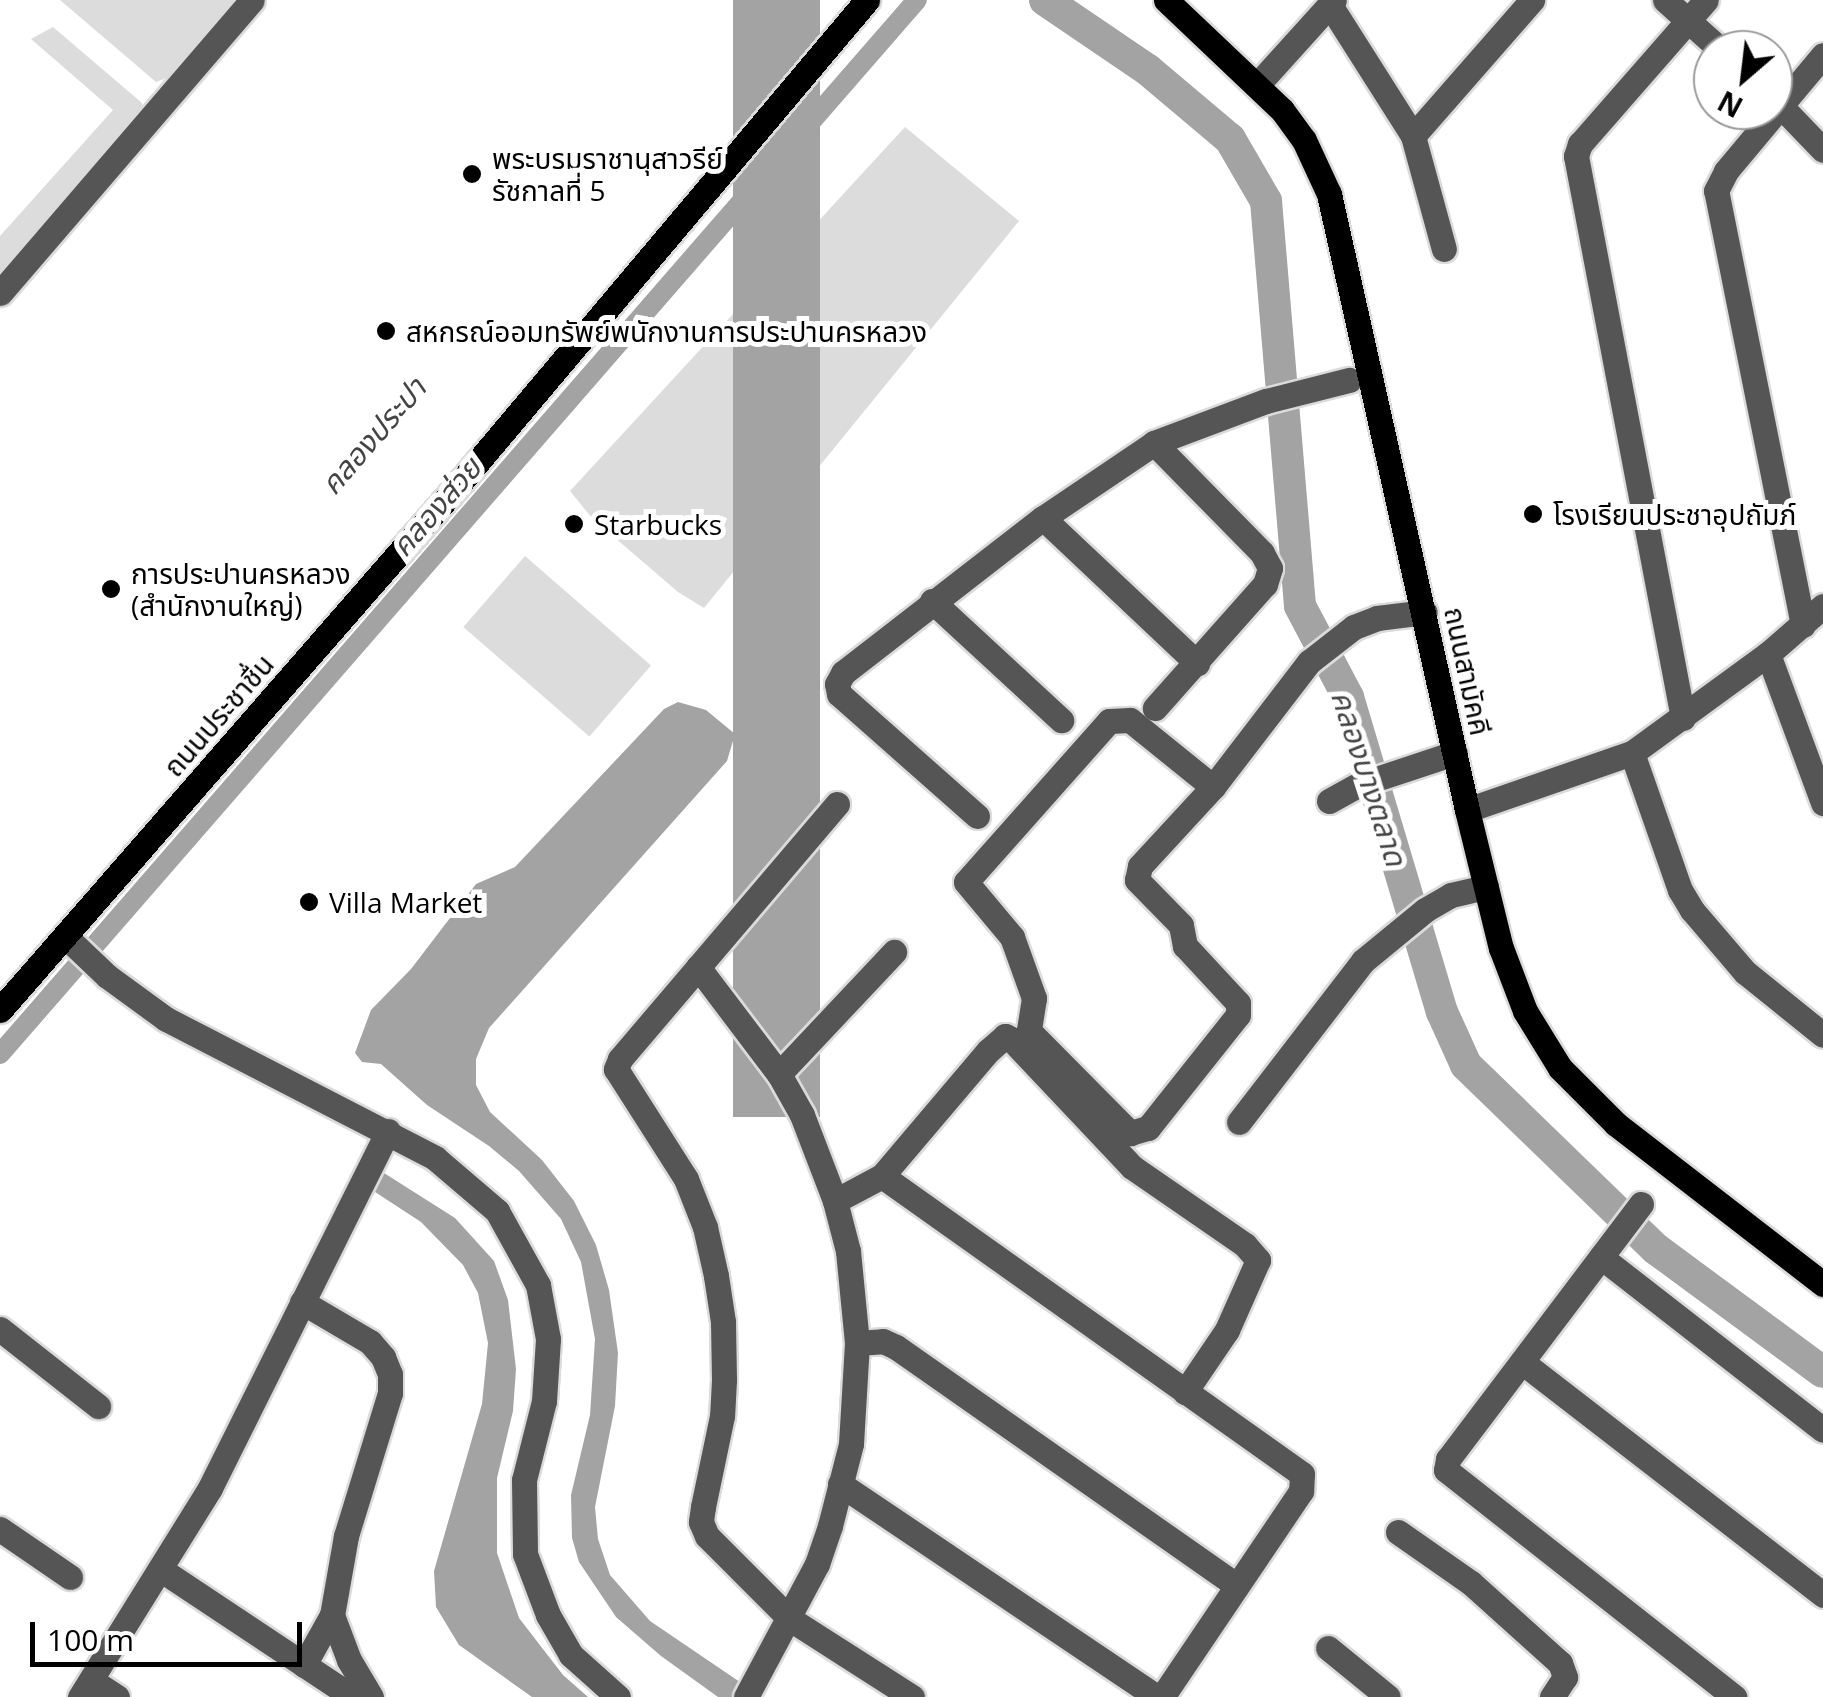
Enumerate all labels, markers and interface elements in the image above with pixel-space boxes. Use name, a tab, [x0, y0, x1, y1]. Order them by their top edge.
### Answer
north arrow	[1693, 30, 1793, 130]
text: N	[1711, 83, 1749, 127]
place label: พระบรมราชานุสาวรีย์ รัชกาลที่ 5	[492, 141, 723, 207]
marker: พระบรมราชานุสาวรีย์ รัชกาลที่ 5	[461, 163, 483, 185]
place label: สหกรณ์ออมทรัพย์พนักงานการประปานครหลวง	[406, 314, 927, 348]
marker: สหกรณ์ออมทรัพย์พนักงานการประปานครหลวง	[375, 320, 397, 342]
water label: คลองประปา	[313, 371, 433, 501]
water label: คลองส่วย	[384, 450, 488, 564]
place label: โรงเรียนประชาอุปถัมภ์	[1553, 497, 1796, 531]
marker: โรงเรียนประชาอุปถัมภ์	[1522, 503, 1544, 525]
place label: Starbucks	[594, 507, 722, 541]
marker: Starbucks	[563, 513, 585, 535]
place label: การประปานครหลวง (สำนักงานใหญ่)	[131, 556, 350, 622]
marker: การประปานครหลวง (สำนักงานใหญ่)	[100, 578, 122, 600]
street label: ถนนสามัคคี	[1438, 604, 1498, 738]
street label: ถนนประชาชื่น	[156, 647, 280, 783]
water label: คลองบางตลาด	[1324, 686, 1414, 870]
place label: Villa Market	[329, 885, 482, 919]
marker: Villa Market	[298, 891, 320, 913]
scale bar	[35, 1602, 308, 1664]
text: 100 m	[47, 1619, 134, 1660]

